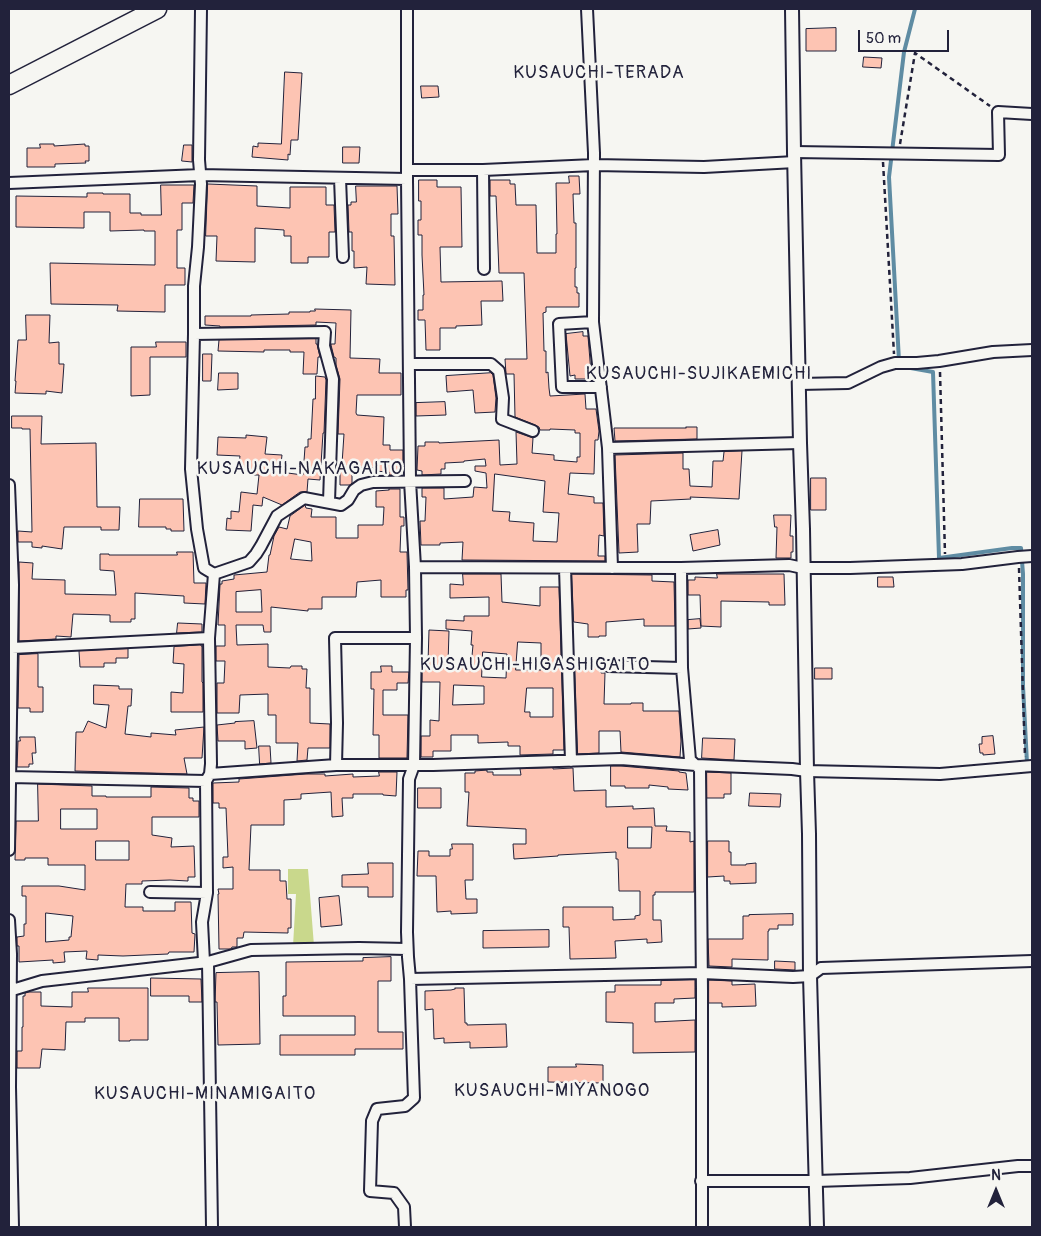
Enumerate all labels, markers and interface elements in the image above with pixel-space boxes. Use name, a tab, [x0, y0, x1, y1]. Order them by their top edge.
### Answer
scale bar	[861, 20, 952, 52]
text: 50 m	[866, 29, 901, 48]
district label: KUSAUCHI-TERADA	[511, 62, 687, 84]
district label: KUSAUCHI-SUJIKAEMICHI	[583, 363, 815, 385]
district label: KUSAUCHI-NAKAGAITO	[194, 458, 406, 480]
district label: KUSAUCHI-HIGASHIGAITO	[417, 654, 653, 676]
district label: KUSAUCHI-MIYANOGO	[452, 1080, 652, 1102]
district label: KUSAUCHI-MINAMIGAITO	[91, 1083, 319, 1105]
north arrow	[971, 1166, 1021, 1216]
text: N	[991, 1167, 1001, 1184]

